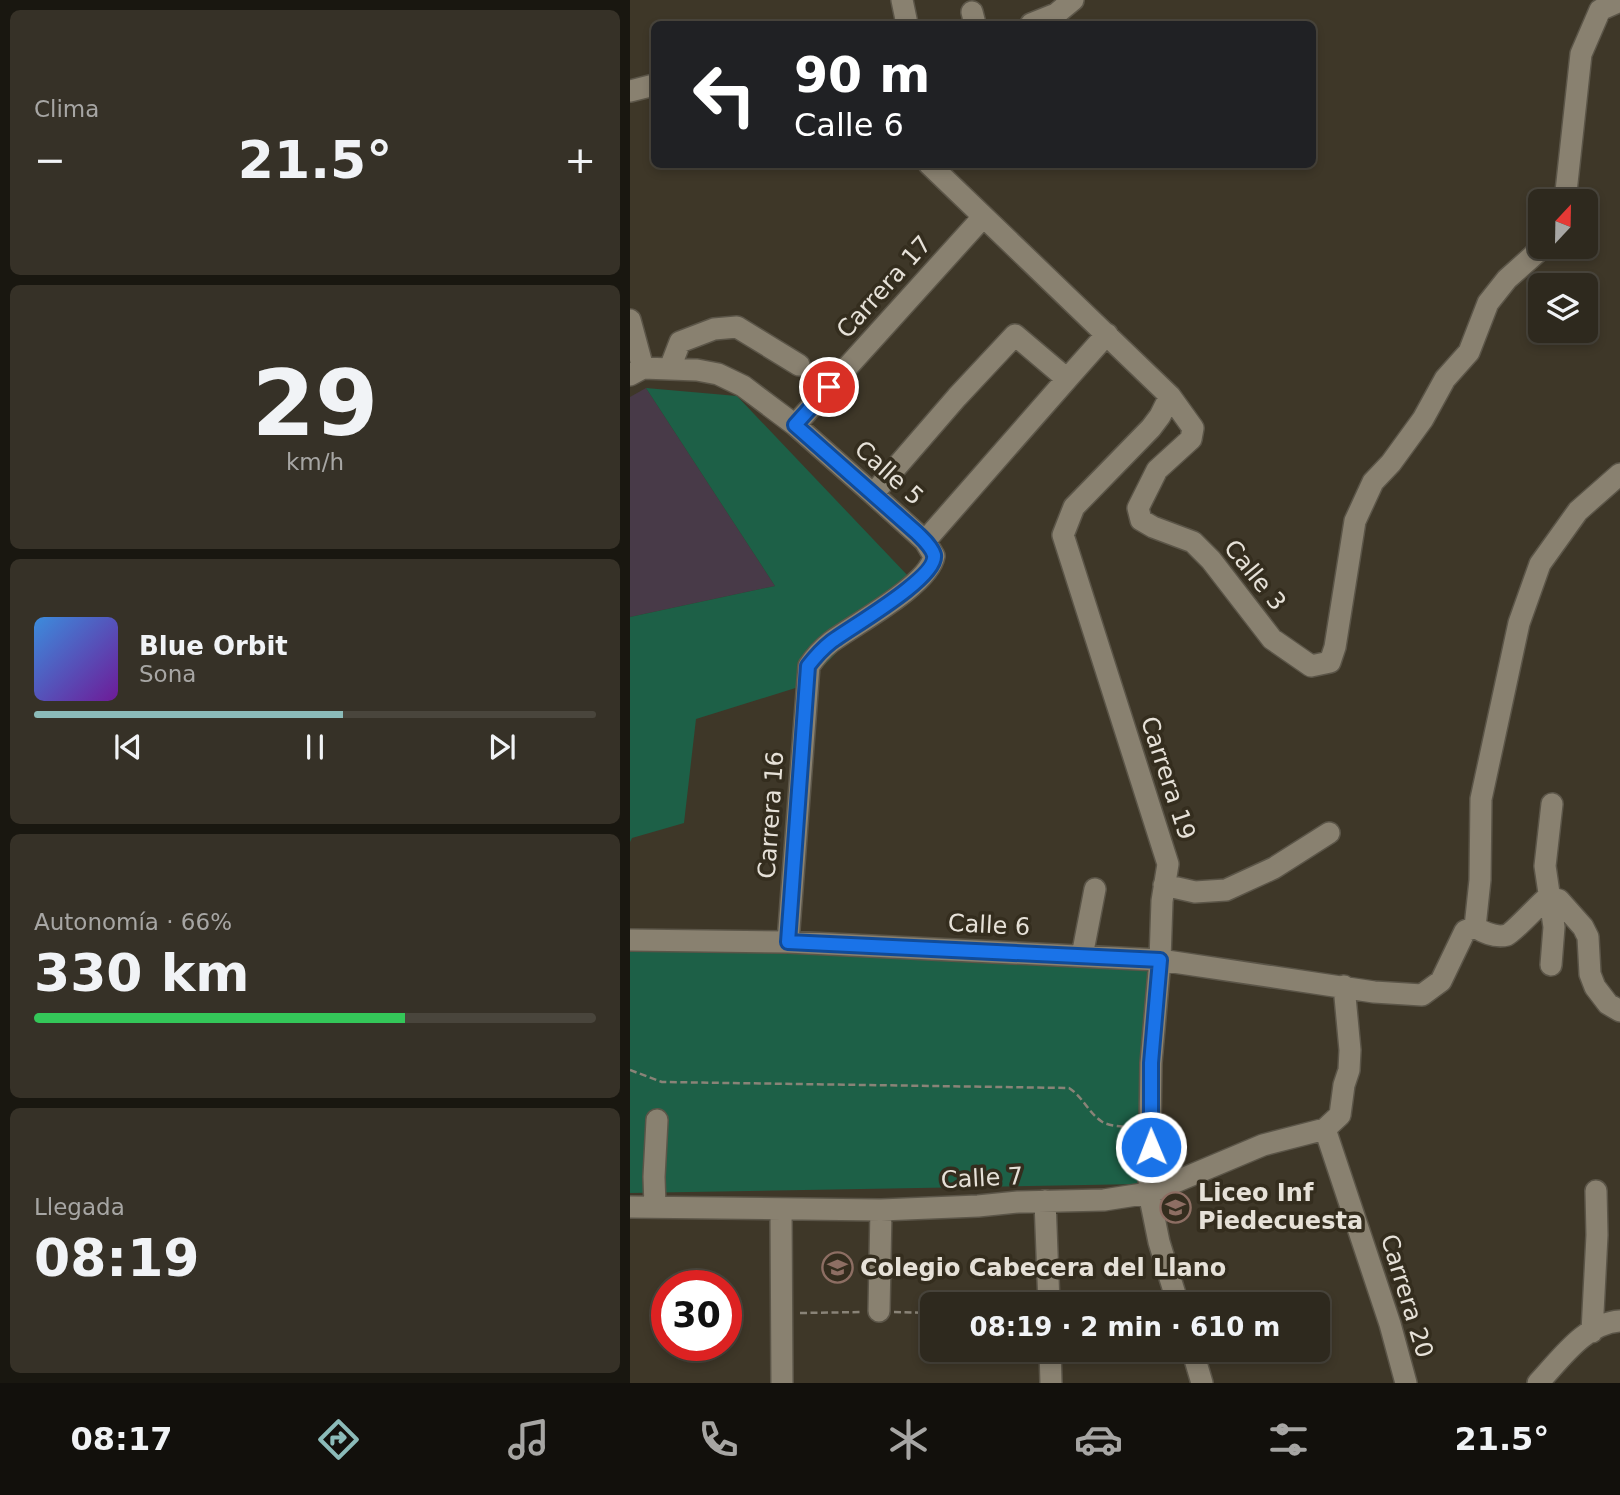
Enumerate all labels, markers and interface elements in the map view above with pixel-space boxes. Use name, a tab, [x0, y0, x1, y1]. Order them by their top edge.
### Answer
text: 90 m	[794, 47, 930, 104]
icon: left	[679, 49, 770, 140]
text: Clima	[34, 96, 99, 122]
text: Calle 6	[794, 106, 904, 144]
text: 21.5°	[238, 130, 392, 190]
text: −	[34, 138, 66, 182]
text: +	[564, 138, 596, 182]
north arrow	[1528, 189, 1598, 259]
map controls	[1528, 189, 1598, 343]
street label: Carrera 17	[831, 230, 937, 344]
button: layers	[1528, 273, 1598, 343]
text: 29	[252, 351, 378, 456]
pin	[799, 357, 859, 417]
icon: arrive	[810, 368, 848, 406]
street label: Calle 5	[849, 435, 929, 511]
text: km/h	[286, 449, 344, 475]
street label: Calle 3	[1218, 534, 1292, 616]
text: Blue Orbit	[139, 631, 288, 661]
text: Sona	[139, 661, 196, 687]
street label: Carrera 19	[1135, 713, 1201, 843]
icon: previous	[109, 728, 147, 766]
icon: pause	[296, 728, 334, 766]
icon: next	[483, 728, 521, 766]
street label: Carrera 16	[753, 750, 789, 880]
text: Autonomía · 66%	[34, 909, 232, 935]
street label: Calle 6	[947, 909, 1031, 941]
text: 330 km	[34, 943, 249, 1003]
position arrow	[1114, 1110, 1188, 1184]
street label: Calle 7	[940, 1162, 1024, 1194]
place label: Liceo Inf Piedecuesta	[1198, 1179, 1363, 1235]
school or university icon: Liceo Inf Piedecuesta	[1158, 1190, 1192, 1224]
text: Llegada	[34, 1194, 125, 1220]
text: 08:19	[34, 1228, 200, 1288]
street label: Carrera 20	[1375, 1231, 1439, 1361]
school or university icon: Colegio Cabecera del Llano	[820, 1251, 854, 1285]
place label: Colegio Cabecera del Llano	[860, 1254, 1226, 1282]
speed limit sign: 30	[651, 1270, 742, 1361]
text: 08:19 · 2 min · 610 m	[970, 1312, 1280, 1342]
icon: directions	[314, 1415, 363, 1464]
icon: music	[504, 1415, 553, 1464]
icon: phone	[694, 1415, 743, 1464]
icon: climate	[884, 1415, 933, 1464]
icon: car	[1074, 1415, 1123, 1464]
icon: filters	[1264, 1415, 1313, 1464]
text: 08:17	[71, 1420, 172, 1458]
text: 21.5°	[1454, 1420, 1549, 1458]

